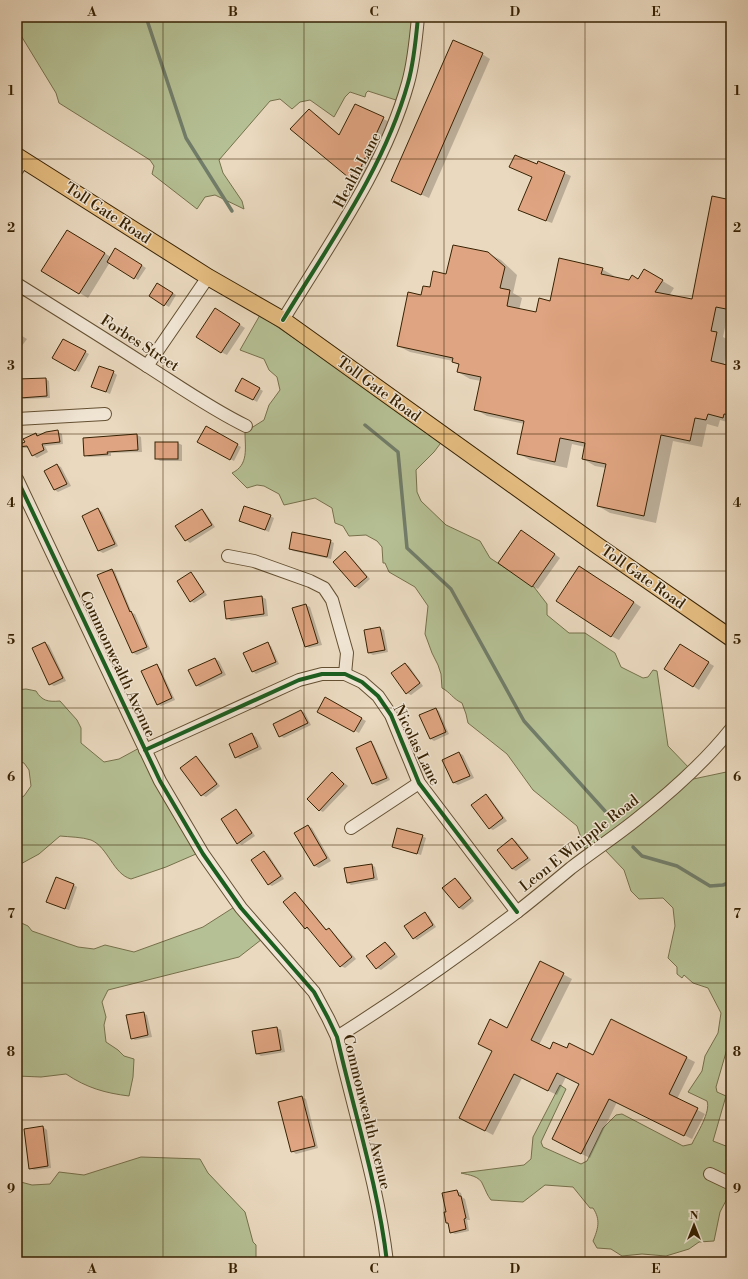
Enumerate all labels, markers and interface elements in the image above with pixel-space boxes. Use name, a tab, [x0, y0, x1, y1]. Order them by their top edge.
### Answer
text: A	[86, 4, 97, 20]
text: B	[228, 4, 238, 20]
text: C	[369, 4, 379, 20]
text: D	[510, 4, 520, 20]
text: E	[651, 4, 661, 20]
text: 1	[8, 83, 15, 99]
text: 1	[734, 83, 741, 99]
street label: Health Lane	[330, 129, 385, 211]
street label: Toll Gate Road	[61, 179, 155, 249]
text: 2	[7, 220, 15, 236]
text: 2	[733, 220, 741, 236]
street label: Forbes Street	[97, 311, 183, 376]
street label: Toll Gate Road	[333, 353, 425, 426]
text: 3	[7, 358, 15, 374]
text: 3	[733, 358, 741, 374]
text: 4	[7, 495, 16, 511]
text: 4	[733, 495, 742, 511]
street label: Toll Gate Road	[597, 541, 689, 614]
street label: Commonwealth Avenue	[75, 588, 160, 740]
text: 5	[7, 632, 15, 648]
text: 5	[733, 632, 741, 648]
street label: Nicolas Lane	[389, 702, 444, 789]
text: 6	[7, 769, 15, 785]
text: 6	[733, 769, 741, 785]
street label: Leon E Whipple Road	[516, 791, 643, 896]
text: 7	[7, 906, 15, 922]
text: 7	[733, 906, 741, 922]
street label: Commonwealth Avenue	[338, 1033, 395, 1192]
text: 8	[7, 1044, 15, 1060]
text: 8	[733, 1044, 741, 1060]
text: 9	[7, 1181, 15, 1197]
text: 9	[733, 1181, 741, 1197]
north arrow	[674, 1205, 714, 1245]
text: N	[690, 1209, 699, 1223]
text: A	[86, 1261, 97, 1277]
text: B	[228, 1261, 238, 1277]
text: C	[369, 1261, 379, 1277]
text: D	[510, 1261, 520, 1277]
text: E	[651, 1261, 661, 1277]

